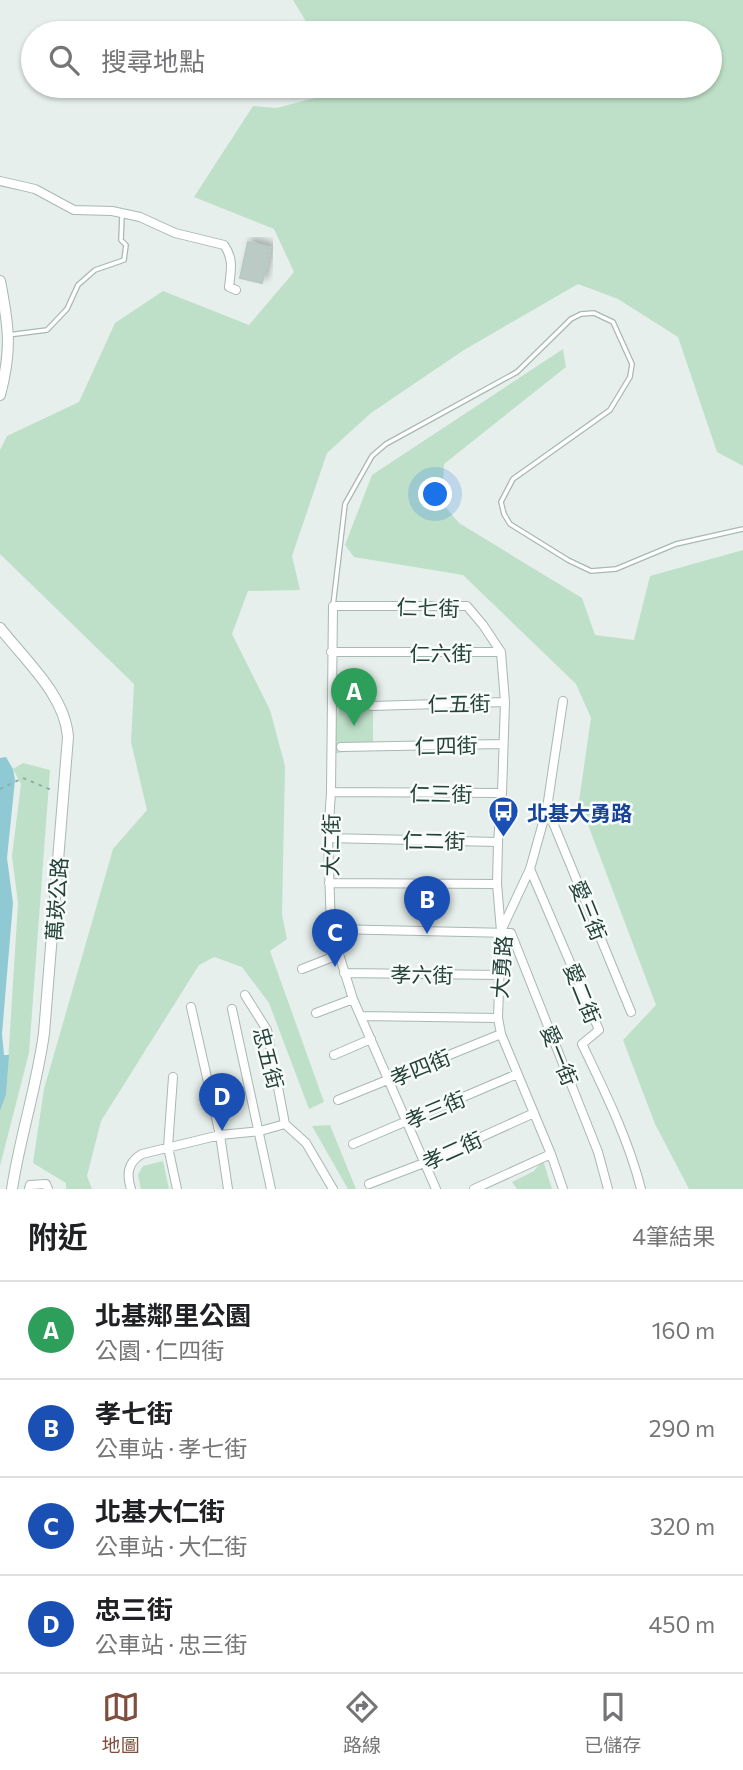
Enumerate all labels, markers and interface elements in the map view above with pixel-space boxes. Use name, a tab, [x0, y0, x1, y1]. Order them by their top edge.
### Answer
search box	[21, 21, 722, 98]
icon: search	[45, 41, 83, 79]
text: 搜尋地點	[101, 45, 205, 76]
your location	[418, 477, 452, 511]
street label: 仁七街	[396, 593, 460, 621]
street label: 仁六街	[410, 640, 473, 665]
pin: A	[331, 668, 377, 726]
street label: 仁五街	[427, 690, 491, 716]
street label: 仁四街	[414, 732, 478, 758]
street label: 仁三街	[409, 780, 473, 806]
bus stop icon: 北基大勇路	[487, 795, 521, 839]
place label: 北基大勇路	[527, 800, 632, 825]
street label: 大仁街	[317, 813, 343, 877]
street label: 仁二街	[402, 827, 466, 853]
street label: 萬崁公路	[41, 856, 71, 942]
pin: B	[404, 876, 450, 934]
street label: 愛三街	[566, 876, 612, 944]
pin: C	[312, 909, 358, 967]
street label: 大勇路	[486, 935, 516, 999]
street label: 愛二街	[560, 959, 606, 1027]
street label: 孝六街	[390, 961, 454, 987]
street label: 愛一街	[537, 1021, 583, 1089]
street label: 忠五街	[249, 1024, 289, 1092]
street label: 孝四街	[386, 1044, 454, 1090]
pin: D	[199, 1073, 245, 1131]
street label: 孝三街	[401, 1085, 469, 1133]
street label: 孝二街	[418, 1126, 486, 1174]
text: 附近	[28, 1217, 88, 1254]
text: 4筆結果	[632, 1222, 715, 1250]
text: 北基鄰里公園	[95, 1299, 251, 1330]
text: A	[43, 1316, 59, 1344]
text: 160 m	[652, 1316, 715, 1344]
text: 公園 · 仁四街	[95, 1336, 224, 1364]
text: 孝七街	[95, 1397, 173, 1428]
text: B	[43, 1414, 59, 1442]
text: 290 m	[649, 1414, 715, 1442]
text: 公車站 · 孝七街	[95, 1434, 247, 1462]
text: 北基大仁街	[95, 1495, 225, 1526]
text: C	[43, 1512, 59, 1540]
text: 320 m	[650, 1512, 715, 1540]
text: 公車站 · 大仁街	[95, 1532, 247, 1560]
text: 忠三街	[95, 1593, 173, 1624]
text: D	[43, 1610, 59, 1638]
text: 450 m	[649, 1610, 715, 1638]
text: 公車站 · 忠三街	[95, 1630, 247, 1658]
tab: 地圖	[102, 1688, 140, 1757]
tab: 路線	[343, 1688, 381, 1757]
tab: 已儲存	[584, 1688, 641, 1757]

